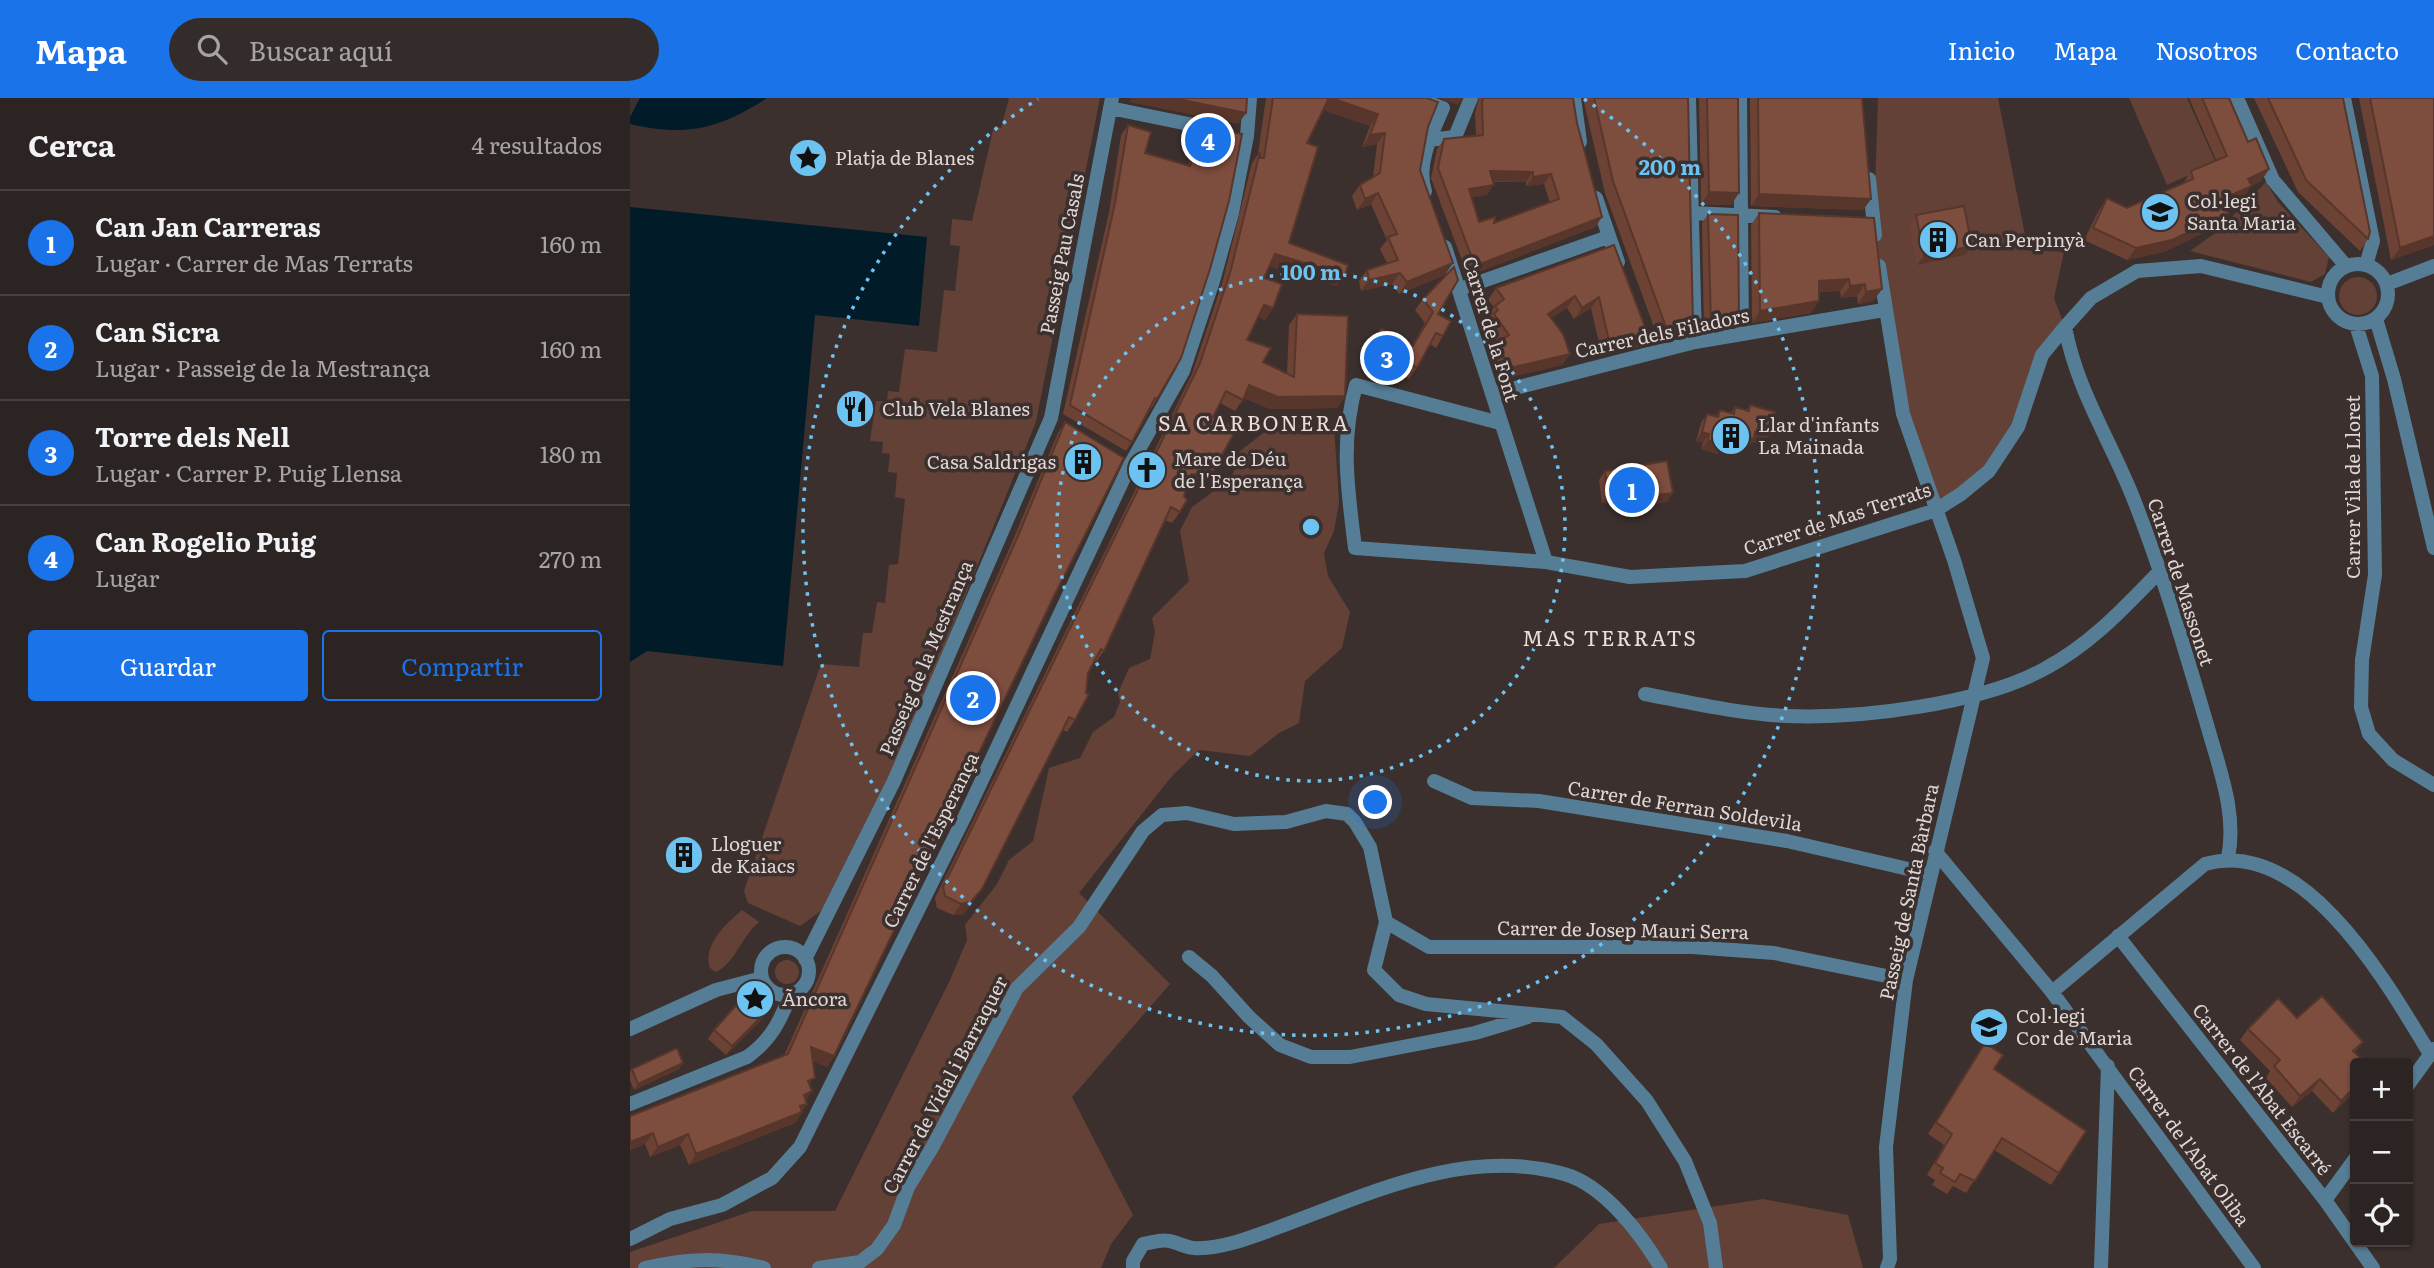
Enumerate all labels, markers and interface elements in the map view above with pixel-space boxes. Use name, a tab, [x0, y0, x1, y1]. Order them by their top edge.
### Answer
search box	[169, 18, 659, 81]
text: Mapa	[35, 25, 127, 74]
icon: search	[193, 30, 231, 68]
text: Buscar aquí	[249, 30, 393, 69]
text: Inicio	[1948, 32, 2015, 67]
text: Mapa	[2053, 32, 2117, 67]
text: Nosotros	[2155, 32, 2257, 67]
text: Contacto	[2295, 32, 2399, 67]
pin: 4	[1185, 114, 1231, 166]
text: Cerca	[28, 122, 115, 166]
text: 4 resultados	[471, 127, 602, 161]
place icon: Platja de Blanes	[787, 137, 829, 179]
place label: Platja de Blanes	[835, 143, 975, 171]
text: 200 m	[1639, 150, 1701, 181]
street label: Passeig Pau Casals	[1032, 171, 1090, 337]
place label: Col·legi Santa Maria	[2187, 186, 2297, 236]
school or university icon: Col·legi Santa Maria	[2139, 191, 2181, 233]
text: Can Jan Carreras	[95, 206, 321, 245]
building icon: Can Perpinyà	[1917, 219, 1959, 261]
place label: Can Perpinyà	[1965, 225, 2086, 253]
text: 1	[46, 226, 56, 260]
text: 160 m	[540, 226, 602, 260]
text: Lugar · Carrer de Mas Terrats	[95, 245, 413, 279]
street label: Carrer de la Font	[1457, 253, 1527, 405]
text: 100 m	[1281, 255, 1341, 286]
street label: Carrer dels Filadors	[1572, 300, 1752, 364]
text: Can Sicra	[95, 311, 220, 350]
text: 2	[45, 331, 57, 365]
text: 160 m	[540, 331, 602, 365]
pin: 3	[1364, 332, 1410, 384]
text: Lugar · Passeig de la Mestrança	[95, 350, 430, 384]
restaurant icon: Club Vela Blanes	[834, 388, 876, 430]
place label: Club Vela Blanes	[882, 394, 1030, 422]
street label: Carrer Vila de Lloret	[2338, 395, 2366, 579]
district label: SA CARBONERA	[1158, 406, 1350, 437]
place label: Llar d'infants La Mainada	[1758, 410, 1879, 460]
building icon: Llar d'infants La Mainada	[1710, 415, 1752, 457]
text: Torre dels Nell	[95, 416, 290, 455]
text: 3	[45, 436, 57, 470]
text: 180 m	[540, 436, 602, 470]
building icon: Casa Saldrigas	[1062, 441, 1104, 483]
place label: Mare de Déu de l'Esperança	[1174, 444, 1304, 494]
place label: Casa Saldrigas	[927, 447, 1056, 475]
church icon: Mare de Déu de l'Esperança	[1126, 449, 1168, 491]
text: Lugar · Carrer P. Puig Llensa	[95, 455, 402, 489]
pin: 1	[1609, 464, 1655, 516]
street label: Carrer de Mas Terrats	[1739, 474, 1934, 562]
street label: Carrer de Massonet	[2142, 494, 2222, 670]
centre of rings	[1299, 515, 1323, 539]
text: Can Rogelio Puig	[95, 521, 316, 560]
text: 4	[44, 541, 58, 575]
text: 270 m	[539, 541, 602, 575]
street label: Passeig de la Mestrança	[871, 555, 979, 760]
text: Lugar	[95, 560, 159, 594]
district label: MAS TERRATS	[1522, 621, 1698, 652]
button: Guardar	[28, 630, 308, 701]
button: Compartir	[322, 630, 602, 701]
pin: 2	[950, 672, 996, 724]
street label: Carrer de l'Esperança	[875, 746, 985, 932]
street label: Carrer de Ferran Soldevila	[1566, 773, 1805, 838]
street label: Passeig de Santa Bàrbara	[1871, 780, 1945, 1003]
your location	[1358, 785, 1392, 819]
place label: Lloguer de Kaiacs	[711, 829, 795, 879]
building icon: Lloguer de Kaiacs	[663, 834, 705, 876]
street label: Carrer de Josep Mauri Serra	[1497, 913, 1750, 945]
street label: Carrer de Vidal i Barraquer	[875, 971, 1014, 1199]
place icon: Ãncora	[734, 978, 776, 1020]
place label: Ãncora	[782, 984, 848, 1012]
street label: Carrer de l'Abat Escarré	[2187, 996, 2339, 1181]
place label: Col·legi Cor de Maria	[2016, 1001, 2133, 1051]
school or university icon: Col·legi Cor de Maria	[1968, 1006, 2010, 1048]
map controls	[2350, 1058, 2413, 1247]
button: +	[2350, 1058, 2413, 1121]
street label: Carrer de l'Abat Oliba	[2122, 1059, 2258, 1232]
button: −	[2350, 1121, 2413, 1184]
button: locate	[2350, 1184, 2413, 1247]

